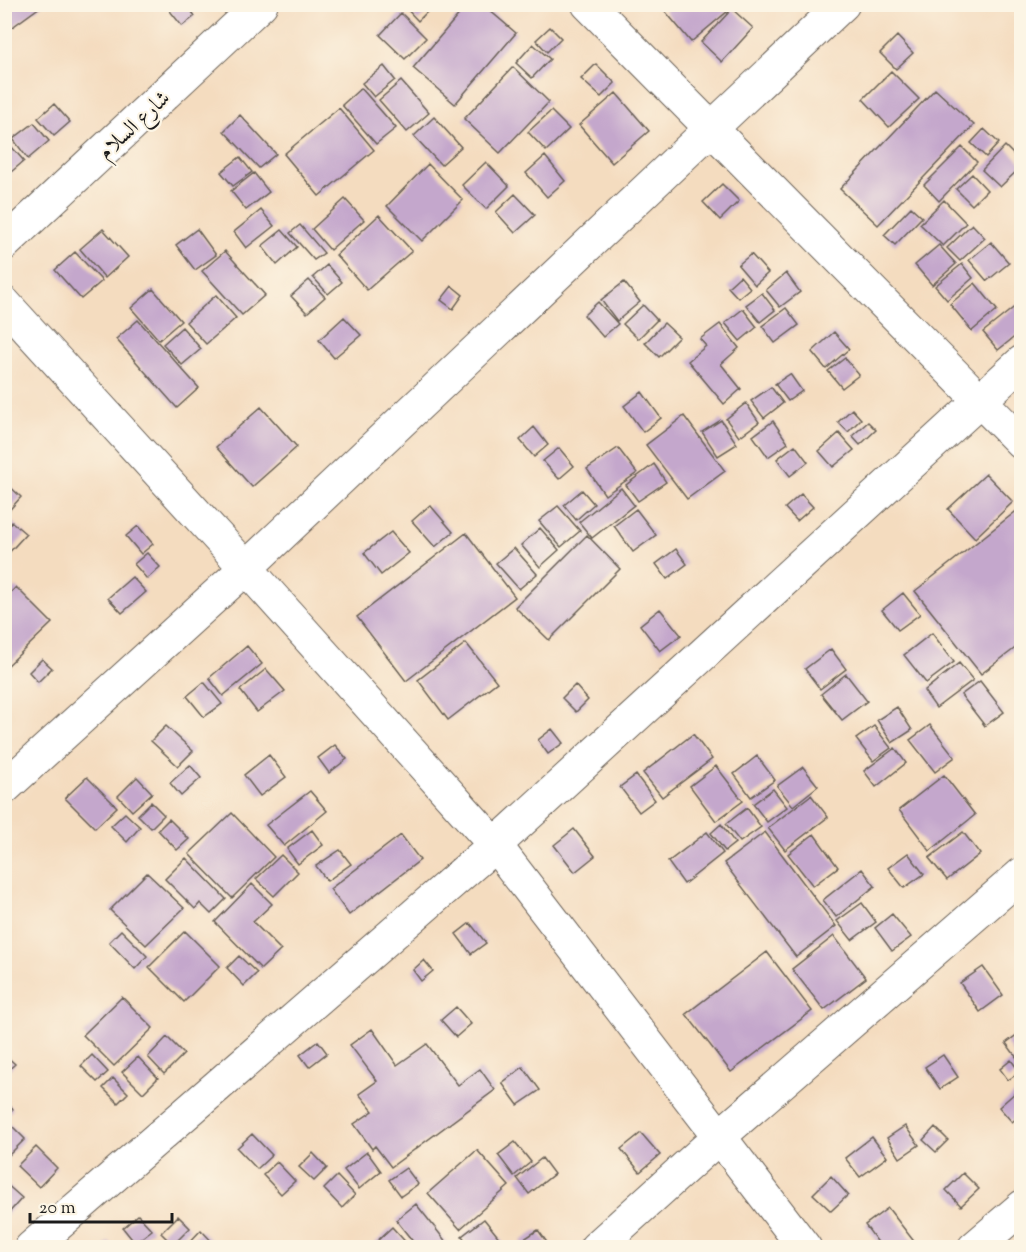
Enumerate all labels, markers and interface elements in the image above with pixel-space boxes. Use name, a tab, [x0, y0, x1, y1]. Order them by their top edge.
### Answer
street label: شارع السلام	[92, 84, 179, 169]
scale bar	[30, 1186, 172, 1224]
text: 20 m	[39, 1196, 76, 1222]

